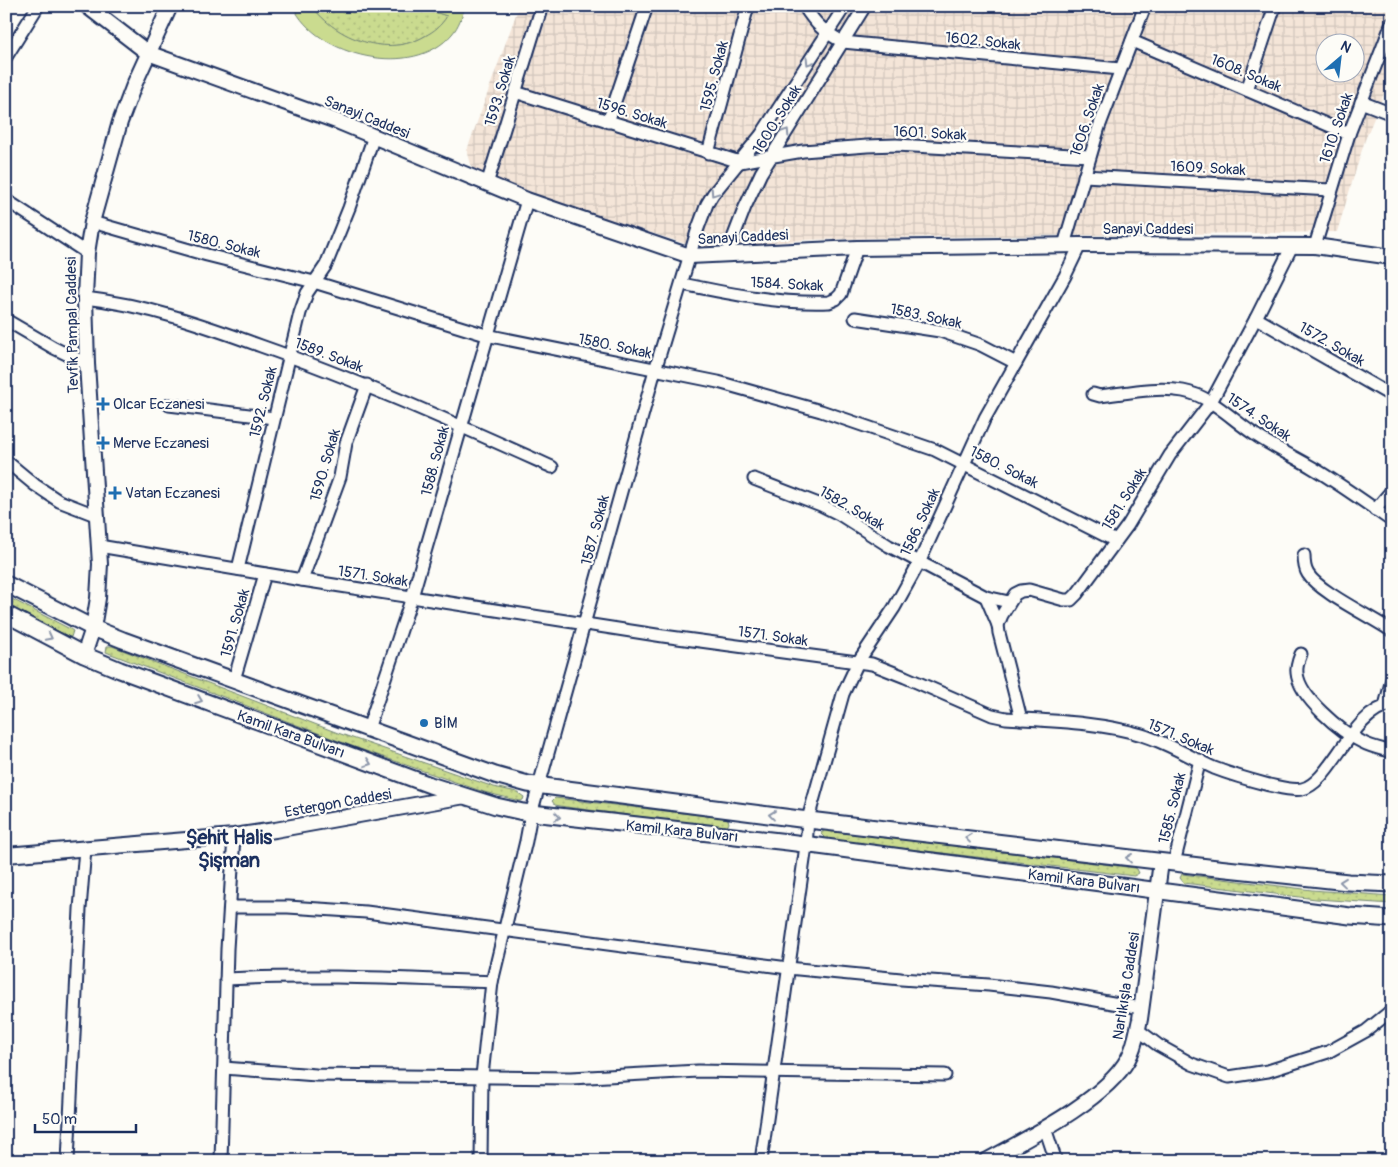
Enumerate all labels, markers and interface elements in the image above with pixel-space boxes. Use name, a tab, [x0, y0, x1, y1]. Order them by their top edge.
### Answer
street label: 1602. Sokak	[944, 28, 1022, 55]
north arrow	[1316, 32, 1366, 82]
text: N	[1338, 37, 1354, 57]
street label: 1595. Sokak	[696, 38, 733, 114]
street label: 1608. Sokak	[1207, 50, 1285, 97]
street label: 1593. Sokak	[481, 53, 520, 129]
one-way arrow	[806, 56, 815, 65]
street label: 1606. Sokak	[1066, 80, 1109, 159]
street label: 1600. Sokak	[749, 81, 807, 157]
street label: 1610. Sokak	[1316, 90, 1358, 166]
street label: Sanayi Caddesi	[321, 92, 413, 143]
street label: 1596. Sokak	[594, 94, 670, 133]
street label: 1601. Sokak	[893, 122, 968, 145]
one-way arrow	[780, 128, 789, 138]
street label: 1609. Sokak	[1170, 157, 1247, 180]
one-way arrow	[711, 187, 720, 197]
street label: Sanayi Caddesi	[1103, 220, 1194, 239]
street label: 1580. Sokak	[185, 226, 263, 263]
street label: Sanayi Caddesi	[697, 226, 789, 249]
street label: Tevfik Pampal Caddesi	[62, 256, 83, 393]
street label: 1584. Sokak	[750, 273, 825, 296]
street label: 1583. Sokak	[888, 300, 964, 333]
street label: 1572. Sokak	[1295, 318, 1369, 371]
street label: 1580. Sokak	[576, 329, 654, 364]
street label: 1589. Sokak	[292, 334, 367, 378]
street label: 1592. Sokak	[245, 364, 282, 440]
street label: 1574. Sokak	[1223, 389, 1295, 446]
place label: Olcar Eczanesi	[113, 395, 205, 414]
marker: Olcar Eczanesi	[97, 398, 109, 410]
street label: 1588. Sokak	[417, 423, 454, 498]
street label: 1590. Sokak	[306, 426, 345, 504]
place label: Merve Eczanesi	[113, 434, 209, 453]
marker: Merve Eczanesi	[97, 437, 109, 449]
street label: 1580. Sokak	[966, 442, 1042, 493]
street label: 1581. Sokak	[1098, 464, 1151, 534]
street label: 1582. Sokak	[815, 482, 889, 535]
place label: Vatan Eczanesi	[125, 484, 220, 503]
street label: 1586. Sokak	[896, 484, 945, 559]
marker: Vatan Eczanesi	[109, 487, 121, 499]
street label: 1587. Sokak	[577, 492, 614, 568]
street label: 1571. Sokak	[337, 562, 410, 592]
street label: 1591. Sokak	[217, 586, 255, 660]
street label: 1571. Sokak	[737, 622, 810, 651]
one-way arrow	[44, 631, 53, 641]
one-way arrow	[194, 694, 203, 704]
street label: Kamil Kara Bulvarı	[234, 706, 347, 763]
place label: BİM	[434, 714, 458, 733]
street label: 1571. Sokak	[1145, 715, 1218, 760]
marker: BİM	[418, 717, 430, 729]
one-way arrow	[363, 757, 372, 767]
street label: 1585. Sokak	[1154, 770, 1191, 846]
street label: Estergon Caddesi	[283, 785, 393, 822]
one-way arrow	[768, 810, 776, 821]
one-way arrow	[553, 811, 561, 822]
street label: Kamil Kara Bulvarı	[625, 816, 739, 847]
district label: Şehit Halis Şişman	[186, 825, 272, 873]
one-way arrow	[964, 833, 972, 844]
one-way arrow	[1125, 853, 1133, 864]
street label: Kamil Kara Bulvarı	[1027, 865, 1141, 898]
one-way arrow	[1339, 877, 1347, 888]
street label: Narlıkışla Caddesi	[1109, 931, 1144, 1041]
scale bar	[35, 1102, 136, 1134]
text: 50 m	[42, 1110, 77, 1129]

